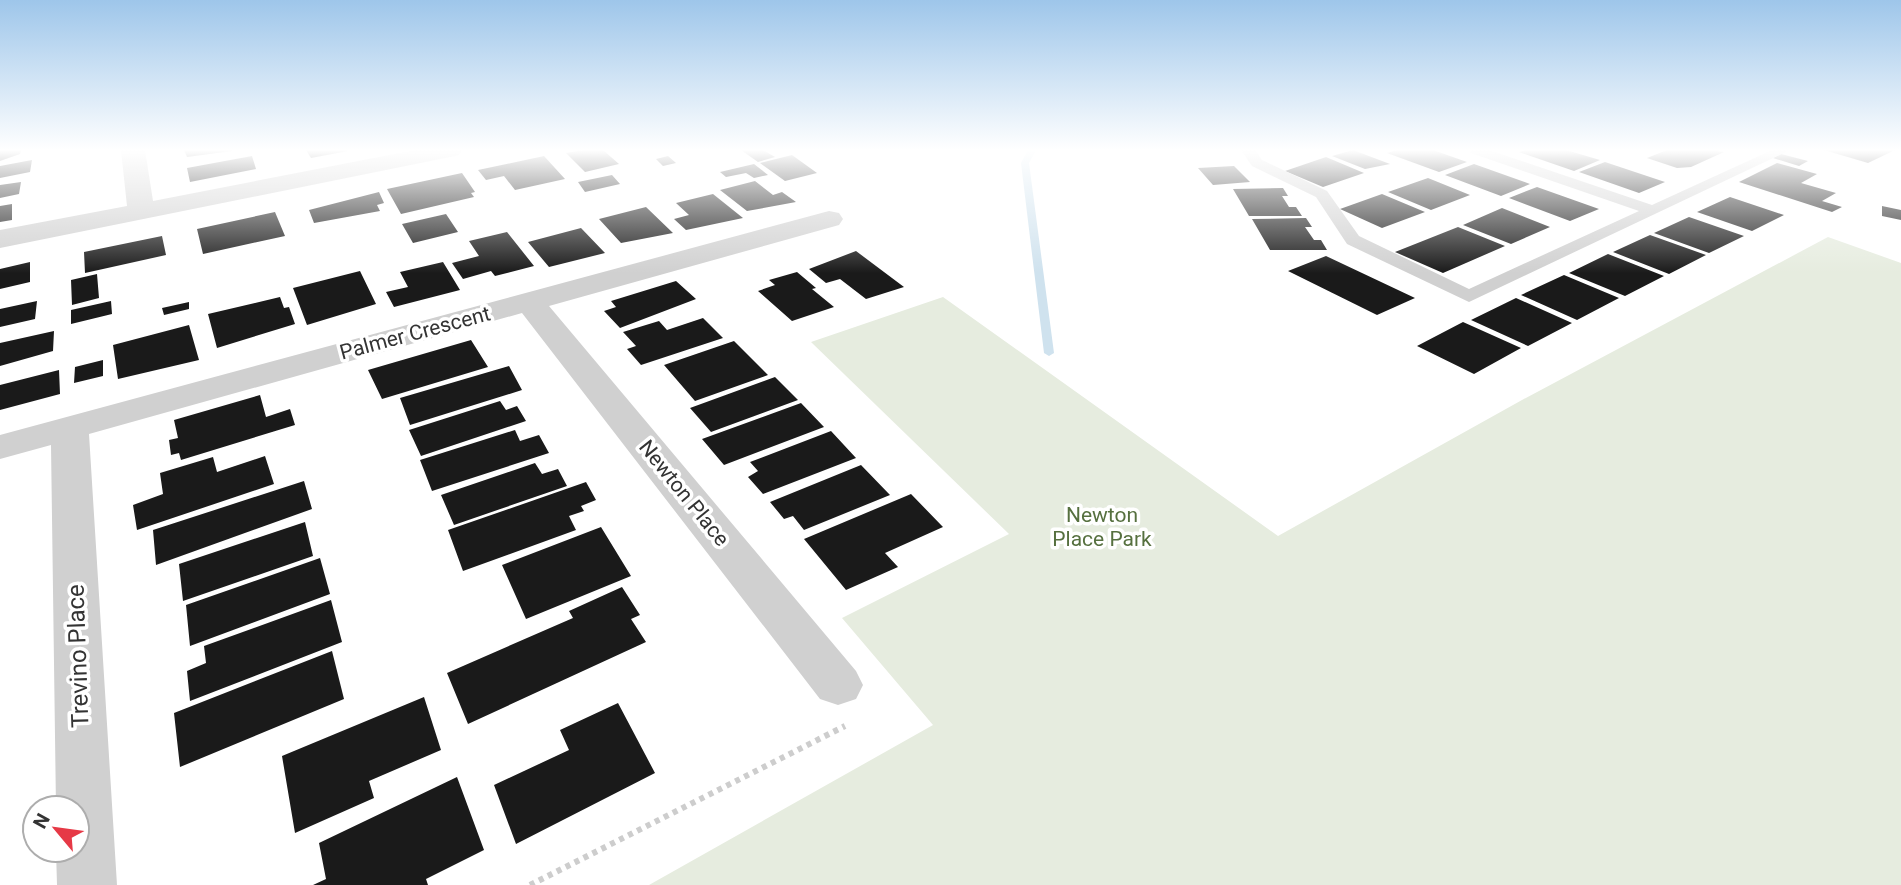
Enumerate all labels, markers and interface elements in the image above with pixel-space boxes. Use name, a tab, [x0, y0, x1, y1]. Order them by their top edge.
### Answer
street label: Palmer Crescent	[337, 301, 493, 365]
street label: Newton Place	[634, 435, 734, 551]
park label: Newton Place Park	[1052, 503, 1152, 551]
street label: Trevino Place	[62, 584, 94, 728]
north arrow	[21, 794, 91, 864]
text: N	[28, 810, 55, 832]

